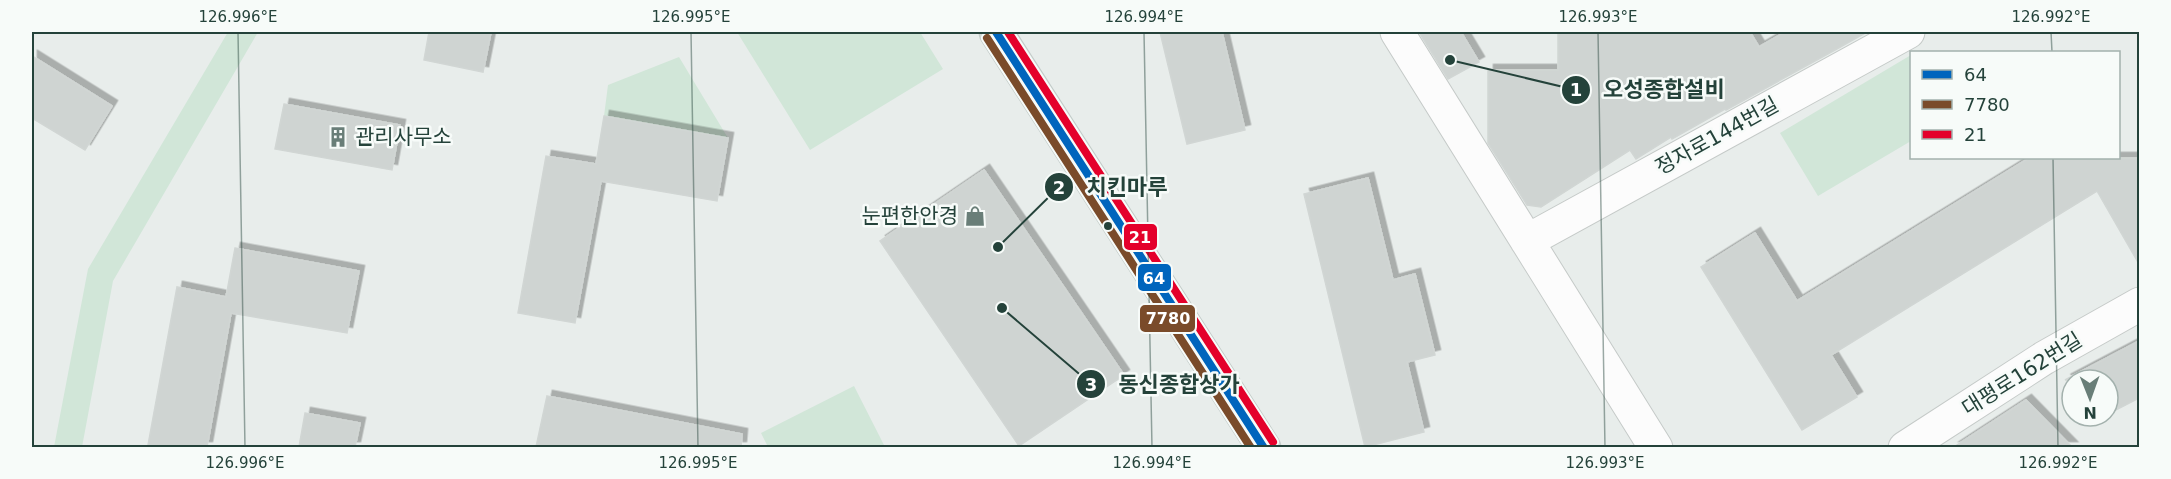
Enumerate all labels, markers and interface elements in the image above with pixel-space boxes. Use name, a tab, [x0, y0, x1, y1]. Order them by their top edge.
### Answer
text: 126.996°E	[198, 8, 278, 26]
text: 126.995°E	[651, 8, 731, 26]
text: 126.994°E	[1104, 8, 1184, 26]
text: 126.993°E	[1558, 8, 1638, 26]
text: 126.992°E	[2011, 8, 2091, 26]
legend	[1910, 51, 2120, 159]
text: 64	[1964, 64, 1987, 85]
callout: 오성종합설비	[1561, 70, 1737, 110]
text: 오성종합설비	[1603, 77, 1725, 102]
text: 1	[1570, 79, 1582, 100]
street label: 정자로144번길	[1651, 92, 1783, 180]
text: 7780	[1964, 94, 2010, 115]
text: 21	[1964, 124, 1987, 145]
building icon: 관리사무소	[326, 125, 350, 149]
place label: 관리사무소	[355, 125, 452, 149]
callout: 치킨마루	[1044, 167, 1179, 207]
text: 치킨마루	[1087, 175, 1167, 200]
text: 2	[1053, 177, 1065, 198]
place label: 눈편한안경	[861, 204, 958, 228]
shop icon: 눈편한안경	[963, 204, 987, 228]
unlabelled marker	[1102, 220, 1114, 232]
line badge: 21	[1123, 223, 1158, 251]
text: 21	[1129, 228, 1151, 247]
line badge: 64	[1137, 263, 1172, 292]
text: 64	[1143, 269, 1165, 288]
line badge: 7780	[1139, 304, 1196, 333]
text: 7780	[1146, 309, 1190, 328]
street label: 대평로162번길	[1958, 328, 2086, 420]
callout: 동신종합상가	[1076, 364, 1252, 404]
north arrow	[2060, 368, 2120, 428]
text: 동신종합상가	[1118, 372, 1240, 397]
text: 3	[1085, 374, 1097, 395]
text: N	[2083, 403, 2097, 422]
text: 126.996°E	[205, 454, 285, 472]
text: 126.995°E	[658, 454, 738, 472]
text: 126.994°E	[1112, 454, 1192, 472]
text: 126.993°E	[1565, 454, 1645, 472]
text: 126.992°E	[2018, 454, 2098, 472]

